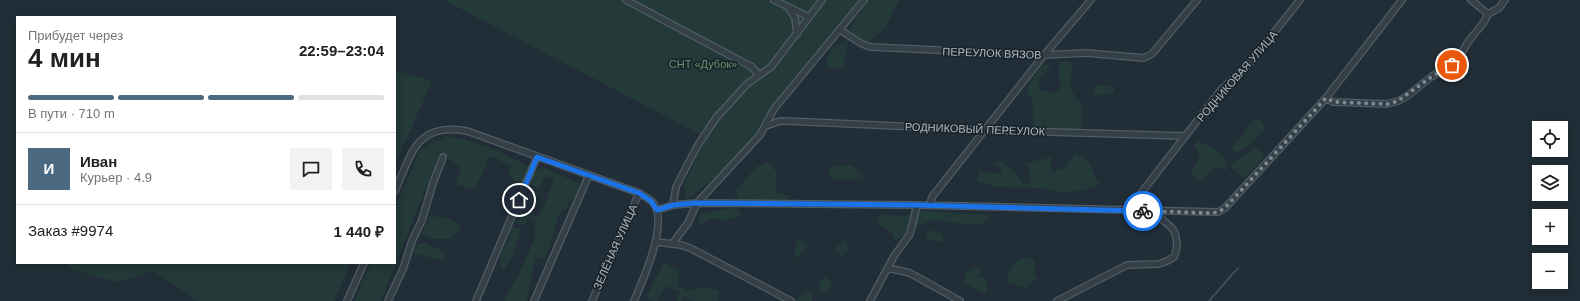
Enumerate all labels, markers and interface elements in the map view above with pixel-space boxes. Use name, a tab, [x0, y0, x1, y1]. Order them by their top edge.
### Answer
text: Прибудет через	[28, 28, 123, 43]
street label: РОДНИКОВАЯ УЛИЦА	[1194, 28, 1280, 124]
text: 22:59–23:04	[299, 42, 384, 59]
text: 4 мин	[28, 43, 101, 73]
street label: ПЕРЕУЛОК ВЯЗОВ	[942, 45, 1042, 61]
pin	[1435, 48, 1469, 82]
icon: bag	[1441, 54, 1463, 76]
park label: СНТ «Дубок»	[669, 58, 737, 70]
text: В пути · 710 m	[28, 106, 115, 121]
street label: РОДНИКОВЫЙ ПЕРЕУЛОК	[905, 121, 1046, 137]
map controls	[1532, 121, 1568, 289]
button: locate	[1532, 121, 1568, 157]
button: chat	[290, 148, 332, 190]
button: phone	[342, 148, 384, 190]
text: Иван	[80, 153, 117, 170]
text: И	[44, 160, 54, 177]
button: layers	[1532, 165, 1568, 201]
text: Курьер · 4.9	[80, 170, 152, 185]
pin	[502, 183, 536, 217]
icon: home	[508, 189, 530, 211]
courier	[1123, 191, 1163, 231]
icon: bike	[1132, 200, 1154, 222]
street label: ЗЕЛЁНАЯ УЛИЦА	[591, 202, 639, 291]
button: +	[1532, 209, 1568, 245]
text: Заказ #9974	[28, 222, 113, 239]
text: 1 440 ₽	[334, 223, 384, 240]
button: −	[1532, 253, 1568, 289]

